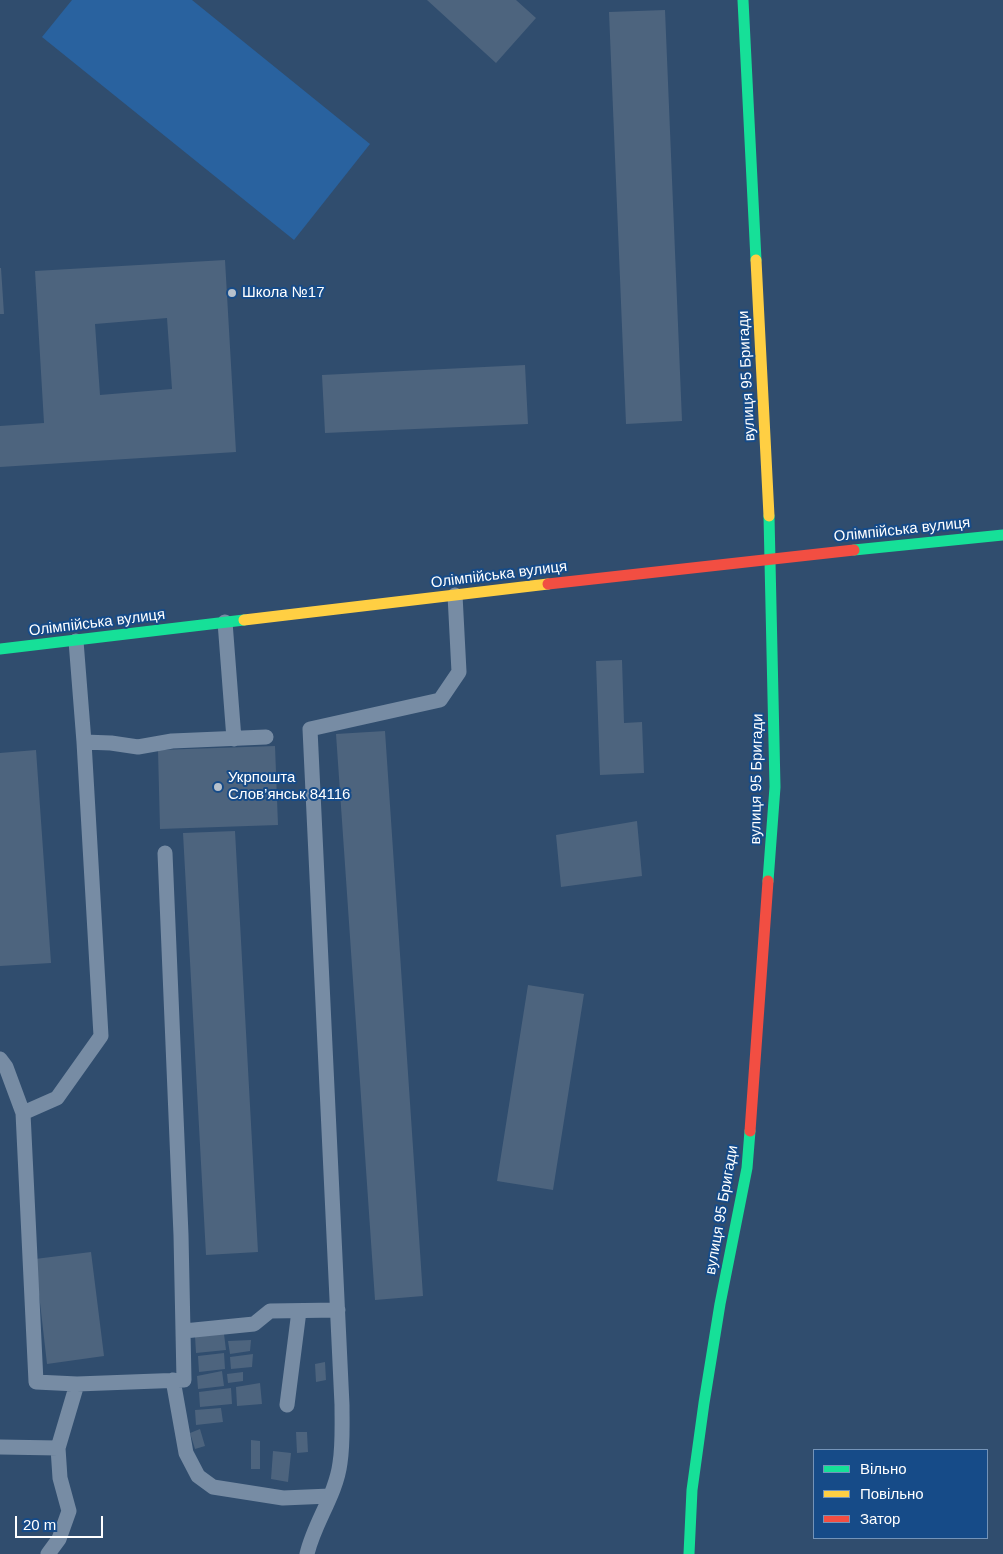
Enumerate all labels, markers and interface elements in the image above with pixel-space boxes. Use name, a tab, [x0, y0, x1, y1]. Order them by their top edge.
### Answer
place label: Школа №17	[242, 284, 325, 302]
marker: Школа №17	[226, 287, 238, 299]
street label: вулиця 95 Бригади	[735, 310, 759, 442]
street label: Олімпійська вулиця	[833, 514, 971, 546]
street label: Олімпійська вулиця	[430, 558, 568, 592]
street label: Олімпійська вулиця	[28, 606, 166, 640]
street label: вулиця 95 Бригади	[747, 713, 767, 845]
place label: Укрпошта Слов’янськ 84116	[228, 769, 350, 804]
marker: Укрпошта Слов’янськ 84116	[212, 781, 224, 793]
street label: вулиця 95 Бригади	[702, 1144, 742, 1276]
legend	[813, 1449, 988, 1539]
text: Вільно	[860, 1460, 907, 1477]
text: Повільно	[860, 1485, 924, 1502]
scale bar	[18, 1506, 105, 1538]
text: Затор	[860, 1510, 900, 1527]
text: 20 m	[23, 1516, 56, 1533]

